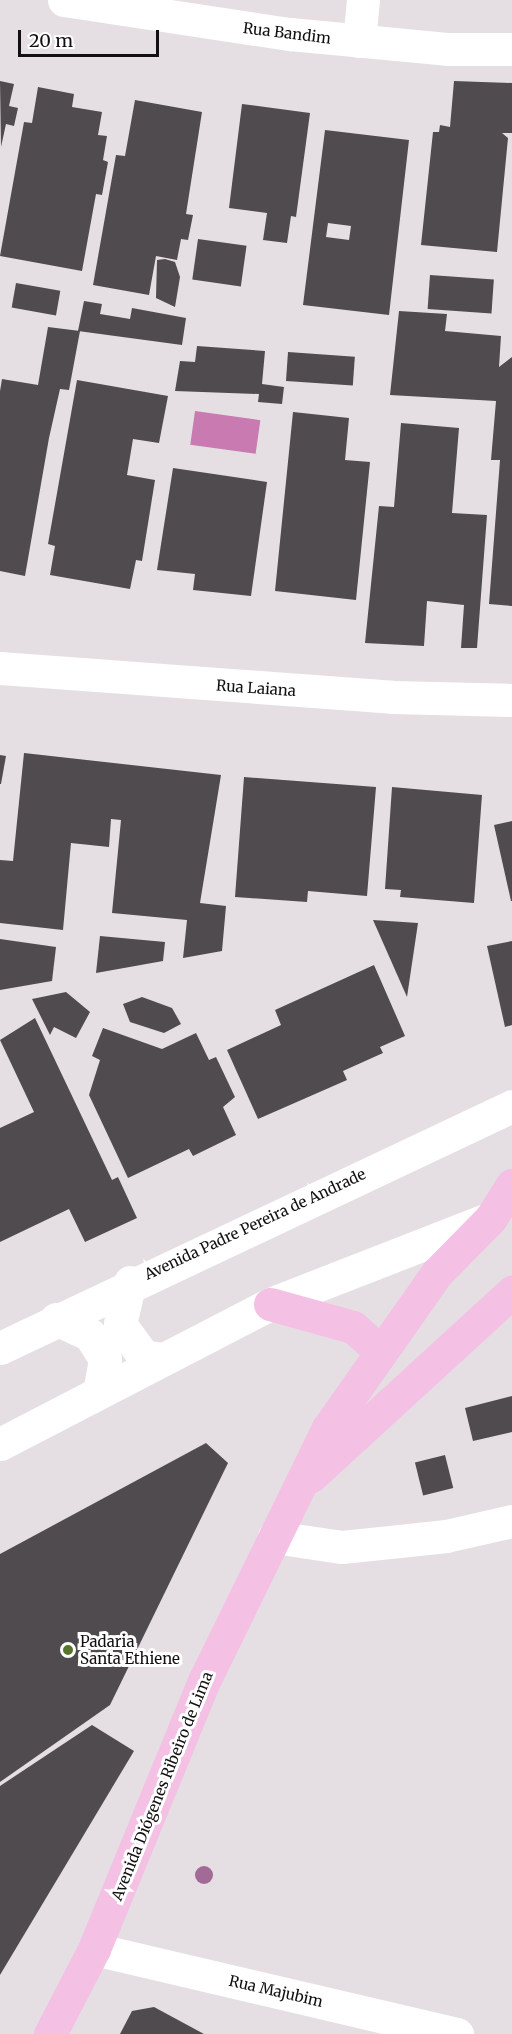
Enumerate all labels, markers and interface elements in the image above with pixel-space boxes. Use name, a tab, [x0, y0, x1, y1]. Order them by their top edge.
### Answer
scale bar	[21, 18, 162, 56]
street label: Rua Bandim	[242, 19, 332, 47]
text: 20 m	[29, 29, 73, 52]
street label: Rua Laiana	[215, 676, 297, 700]
street label: Avenida Padre Pereira de Andrade	[142, 1165, 368, 1283]
place label: Padaria Santa Ethiene	[80, 1632, 180, 1667]
marker: Padaria Santa Ethiene	[61, 1643, 75, 1657]
street label: Avenida Diógenes Ribeiro de Lima	[108, 1669, 216, 1903]
street label: Rua Majubim	[227, 1971, 325, 2011]

